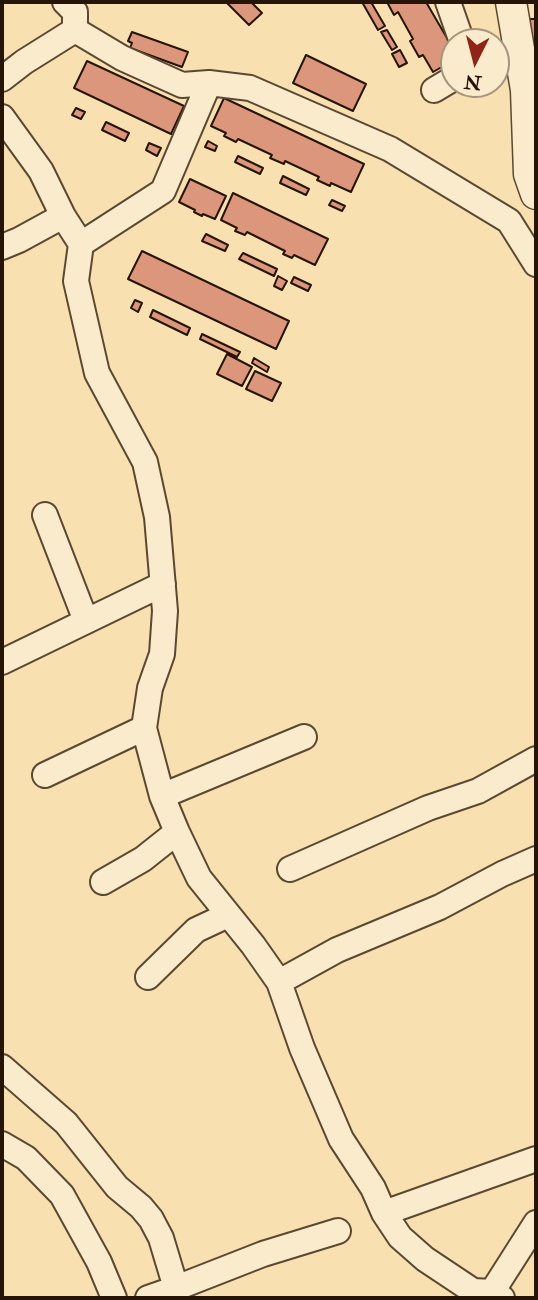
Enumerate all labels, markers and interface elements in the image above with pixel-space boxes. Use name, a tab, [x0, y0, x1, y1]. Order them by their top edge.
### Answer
north arrow	[440, 28, 510, 98]
text: N	[463, 69, 483, 95]

